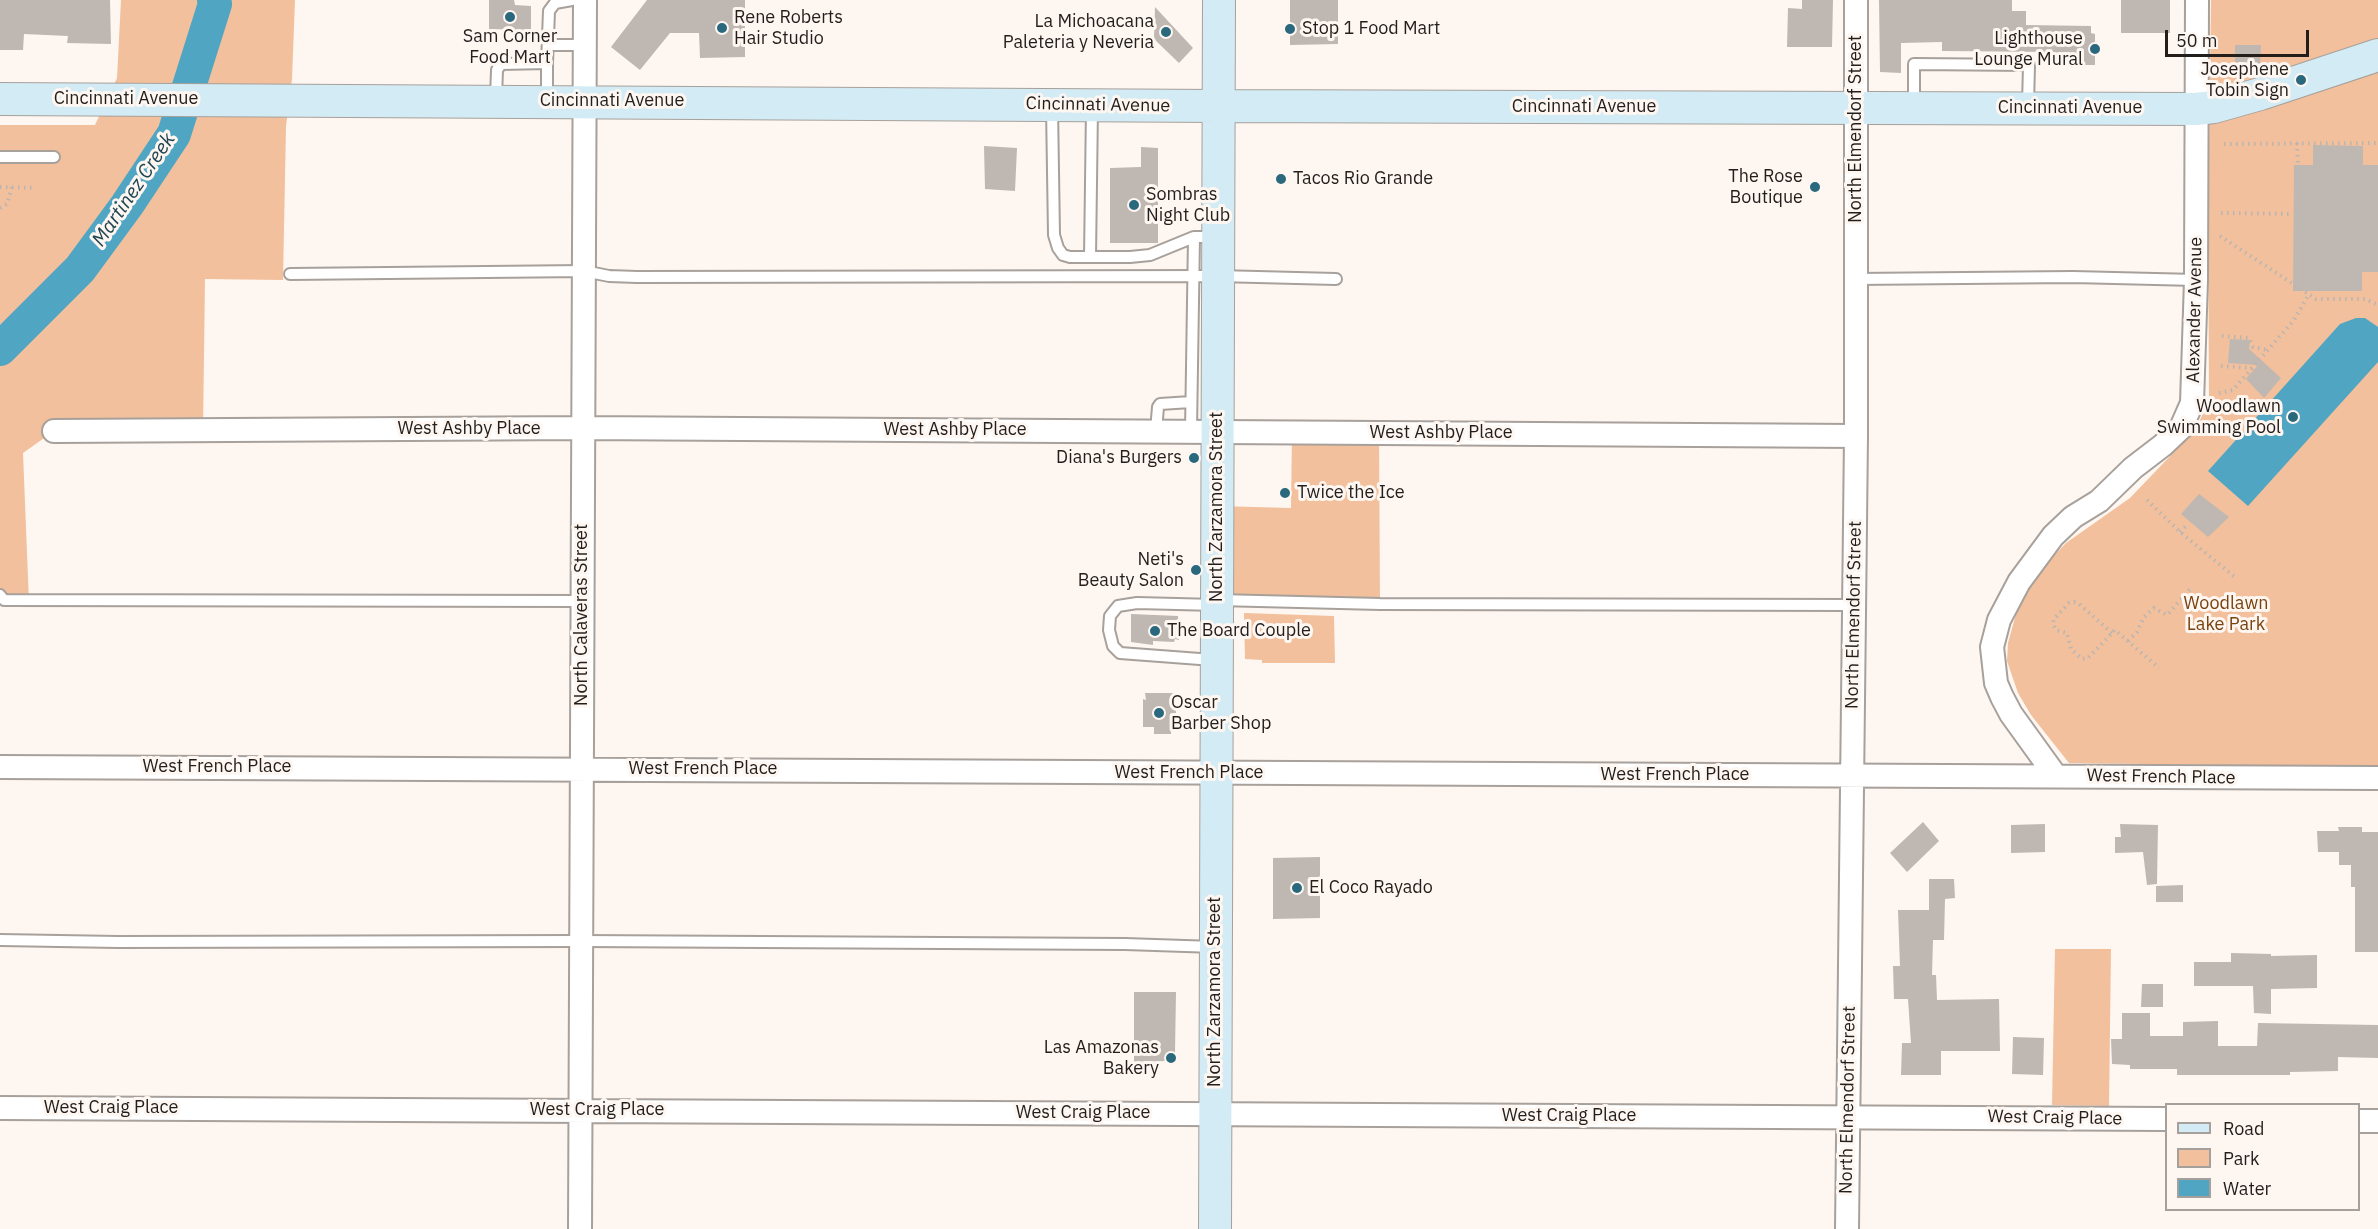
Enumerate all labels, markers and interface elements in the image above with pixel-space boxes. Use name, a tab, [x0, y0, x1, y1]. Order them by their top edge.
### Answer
place label: Rene Roberts Hair Studio	[734, 7, 843, 50]
marker: Sam Corner Food Mart	[503, 10, 517, 24]
place label: La Michoacana Paleteria y Neveria	[1003, 11, 1154, 54]
place label: Stop 1 Food Mart	[1302, 18, 1440, 40]
scale bar	[2168, 18, 2312, 56]
marker: Rene Roberts Hair Studio	[715, 21, 729, 35]
marker: Stop 1 Food Mart	[1283, 22, 1297, 36]
marker: La Michoacana Paleteria y Neveria	[1159, 25, 1173, 39]
place label: Sam Corner Food Mart	[463, 26, 557, 68]
place label: Lighthouse Lounge Mural	[1974, 28, 2083, 70]
text: 50 m	[2176, 29, 2218, 52]
street label: North Elmendorf Street	[1845, 35, 1867, 223]
marker: Lighthouse Lounge Mural	[2088, 42, 2102, 56]
place label: Josephene Tobin Sign	[2200, 59, 2289, 101]
marker: Josephene Tobin Sign	[2294, 73, 2308, 87]
street label: Cincinnati Avenue	[54, 88, 198, 110]
street label: Cincinnati Avenue	[540, 90, 684, 112]
street label: Cincinnati Avenue	[1025, 93, 1171, 117]
street label: Cincinnati Avenue	[1512, 96, 1656, 118]
street label: Cincinnati Avenue	[1998, 97, 2142, 119]
water label: Martinez Creek	[87, 129, 181, 251]
place label: The Rose Boutique	[1728, 166, 1803, 208]
place label: Tacos Rio Grande	[1293, 168, 1433, 190]
marker: Tacos Rio Grande	[1274, 172, 1288, 186]
marker: The Rose Boutique	[1808, 180, 1822, 194]
place label: Sombras Night Club	[1146, 184, 1230, 226]
marker: Sombras Night Club	[1127, 198, 1141, 212]
street label: Alexander Avenue	[2183, 237, 2207, 383]
place label: Woodlawn Swimming Pool	[2157, 396, 2281, 438]
marker: Woodlawn Swimming Pool	[2286, 410, 2300, 424]
street label: North Zarzamora Street	[1206, 412, 1228, 602]
street label: West Ashby Place	[397, 418, 541, 440]
street label: West Ashby Place	[883, 419, 1027, 441]
street label: West Ashby Place	[1369, 422, 1513, 444]
place label: Diana's Burgers	[1056, 447, 1182, 469]
marker: Diana's Burgers	[1187, 451, 1201, 465]
place label: Twice the Ice	[1297, 482, 1405, 504]
marker: Twice the Ice	[1278, 486, 1292, 500]
street label: North Elmendorf Street	[1842, 521, 1866, 709]
street label: North Calaveras Street	[571, 524, 593, 706]
place label: Neti's Beauty Salon	[1078, 549, 1184, 592]
marker: Neti's Beauty Salon	[1189, 563, 1203, 577]
park label: Woodlawn Lake Park	[2184, 593, 2268, 636]
place label: The Board Couple	[1167, 620, 1311, 642]
marker: The Board Couple	[1148, 624, 1162, 638]
place label: Oscar Barber Shop	[1171, 692, 1271, 734]
marker: Oscar Barber Shop	[1152, 706, 1166, 720]
street label: West French Place	[143, 756, 291, 778]
street label: West French Place	[629, 758, 777, 780]
street label: West French Place	[1115, 762, 1263, 784]
street label: West French Place	[1601, 764, 1749, 786]
street label: West French Place	[2086, 765, 2236, 789]
place label: El Coco Rayado	[1309, 877, 1433, 899]
marker: El Coco Rayado	[1290, 881, 1304, 895]
street label: North Zarzamora Street	[1204, 897, 1226, 1087]
street label: North Elmendorf Street	[1836, 1006, 1860, 1194]
place label: Las Amazonas Bakery	[1044, 1037, 1159, 1080]
marker: Las Amazonas Bakery	[1164, 1051, 1178, 1065]
street label: West Craig Place	[44, 1097, 178, 1119]
street label: West Craig Place	[530, 1099, 664, 1121]
street label: West Craig Place	[1016, 1102, 1150, 1124]
legend	[2165, 1103, 2360, 1211]
street label: West Craig Place	[1502, 1105, 1636, 1127]
street label: West Craig Place	[1987, 1106, 2123, 1130]
text: Road	[2223, 1117, 2264, 1140]
text: Park	[2223, 1147, 2259, 1170]
text: Water	[2223, 1177, 2271, 1200]

